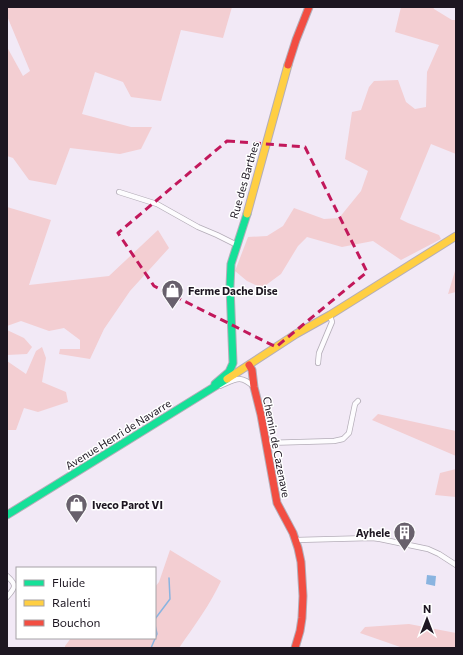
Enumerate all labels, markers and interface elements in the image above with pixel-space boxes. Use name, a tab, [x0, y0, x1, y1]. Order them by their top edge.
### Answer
street label: Rue des Barthes	[227, 140, 261, 220]
shop icon: Ferme Dache Dise	[159, 277, 185, 310]
place label: Ferme Dache Dise	[188, 284, 278, 297]
street label: Chemin de Cazenave	[261, 395, 293, 499]
street label: Avenue Henri de Navarre	[63, 396, 173, 472]
shop icon: Iveco Parot VI	[64, 491, 90, 524]
place label: Iveco Parot VI	[92, 498, 163, 511]
building icon: Ayhele	[392, 519, 418, 552]
place label: Ayhele	[356, 526, 390, 539]
legend	[16, 567, 156, 639]
text: Fluide	[52, 575, 85, 589]
text: Ralenti	[52, 595, 91, 609]
north arrow	[407, 599, 447, 639]
text: N	[423, 602, 431, 615]
text: Bouchon	[52, 615, 100, 629]

